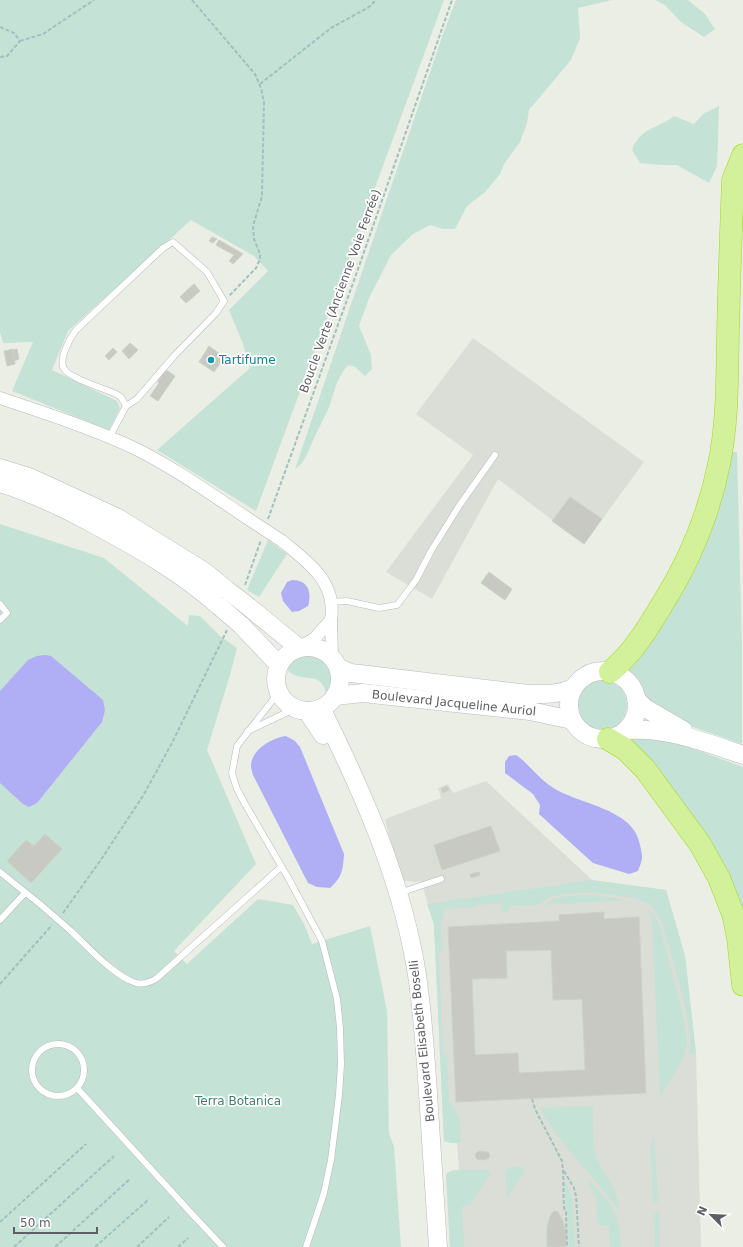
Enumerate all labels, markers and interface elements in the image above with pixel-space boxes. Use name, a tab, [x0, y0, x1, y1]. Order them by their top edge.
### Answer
street label: Boucle Verte (Ancienne Voie Ferrée)	[297, 187, 383, 395]
place label: Tartifume	[218, 353, 276, 367]
marker: Tartifume	[206, 355, 216, 365]
street label: Boulevard Jacqueline Auriol	[371, 687, 537, 719]
street label: Boulevard Elisabeth Boselli	[407, 959, 437, 1123]
park label: Terra Botanica	[194, 1094, 281, 1108]
north arrow	[691, 1195, 731, 1235]
text: N	[695, 1204, 710, 1218]
scale bar	[14, 1209, 97, 1235]
text: 50 m	[20, 1216, 51, 1230]

